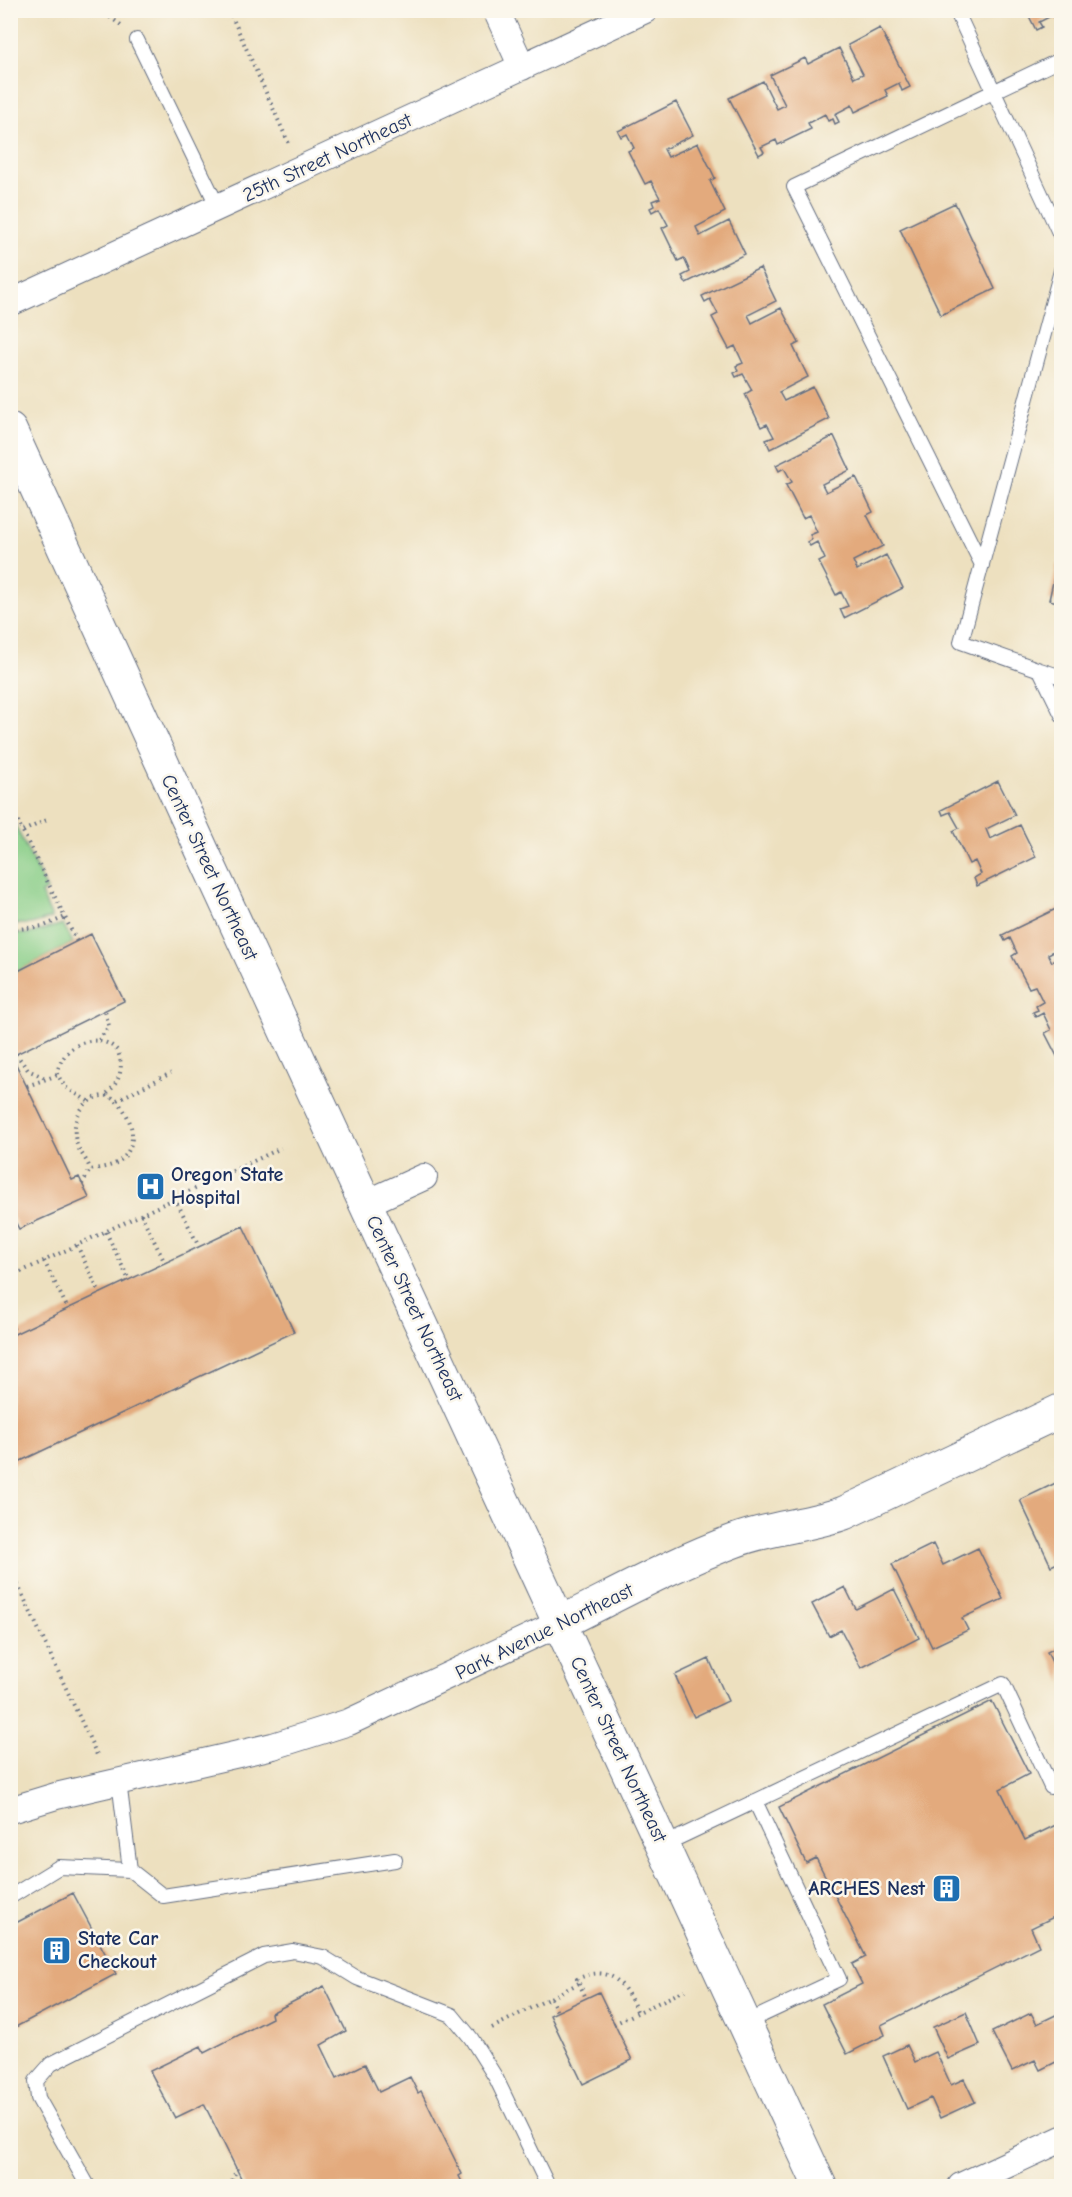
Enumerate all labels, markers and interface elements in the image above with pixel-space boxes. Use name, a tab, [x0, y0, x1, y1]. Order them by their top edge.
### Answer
street label: 25th Street Northeast	[239, 108, 416, 207]
street label: Center Street Northeast	[156, 771, 263, 965]
place label: Oregon State Hospital	[171, 1163, 284, 1209]
hospital icon: Oregon State Hospital	[134, 1170, 166, 1202]
street label: Center Street Northeast	[361, 1212, 468, 1406]
street label: Park Avenue Northeast	[452, 1578, 638, 1685]
street label: Center Street Northeast	[565, 1653, 672, 1847]
building icon: ARCHES Nest	[930, 1872, 962, 1904]
place label: ARCHES Nest	[808, 1877, 925, 1900]
place label: State Car Checkout	[78, 1927, 158, 1973]
building icon: State Car Checkout	[41, 1934, 73, 1966]

